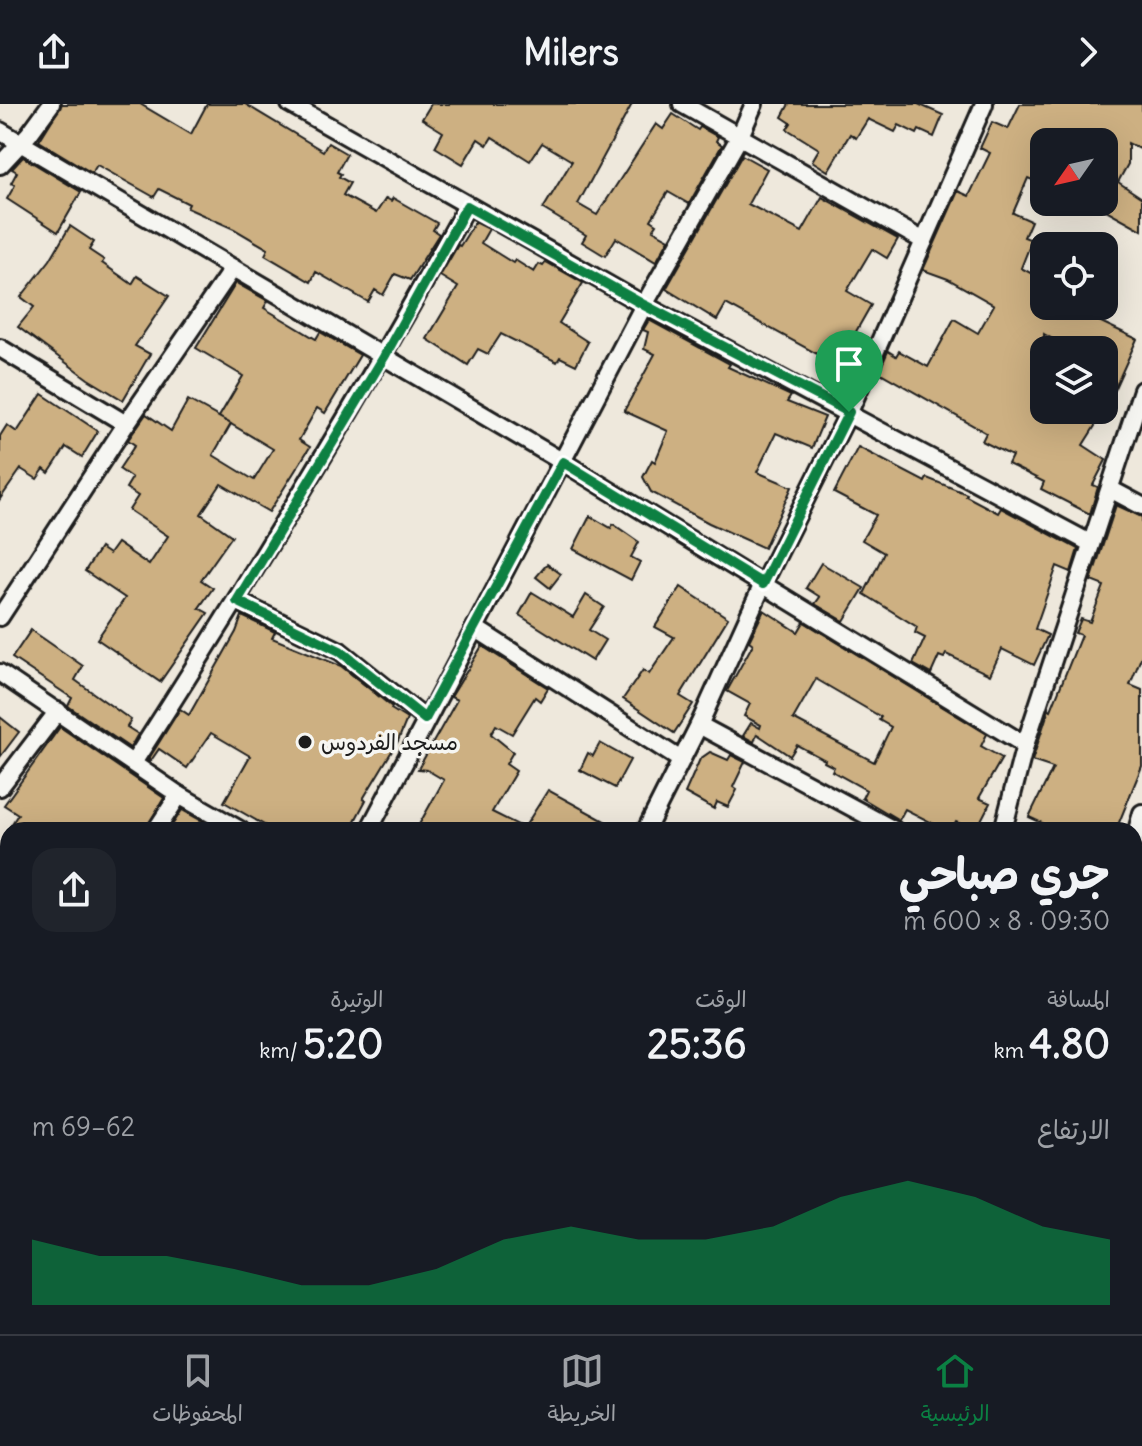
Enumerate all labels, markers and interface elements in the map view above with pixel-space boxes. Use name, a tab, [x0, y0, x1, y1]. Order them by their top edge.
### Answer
icon: share	[32, 30, 76, 74]
text: Milers	[523, 30, 619, 75]
icon: forward	[1066, 30, 1110, 74]
north arrow	[1030, 128, 1118, 216]
map controls	[1030, 128, 1118, 424]
button: locate	[1030, 232, 1118, 320]
pin	[815, 330, 883, 412]
button: layers	[1030, 336, 1118, 424]
icon: arrive	[827, 342, 871, 386]
place label: مسجد الفردوس	[321, 728, 458, 757]
marker: مسجد الفردوس	[296, 733, 314, 751]
text: جري صباحي	[899, 846, 1110, 901]
button: share	[32, 848, 116, 932]
text: 09:30 · 8 × 600 m	[903, 904, 1110, 937]
text: الوتيرة	[330, 985, 383, 1013]
text: الوقت	[695, 985, 747, 1013]
text: المسافة	[1047, 985, 1110, 1013]
text: 5:20	[303, 1019, 383, 1069]
text: 25:36	[647, 1019, 747, 1069]
text: 4.80	[1029, 1019, 1110, 1069]
text: /km	[259, 1036, 303, 1064]
text: km	[993, 1036, 1029, 1064]
text: 62–69 m	[32, 1110, 135, 1143]
text: الارتفاع	[1037, 1113, 1110, 1146]
tab: المحفوظات	[152, 1349, 243, 1433]
tab: الخريطة	[547, 1349, 616, 1433]
tab: الرئيسية	[921, 1349, 990, 1433]

